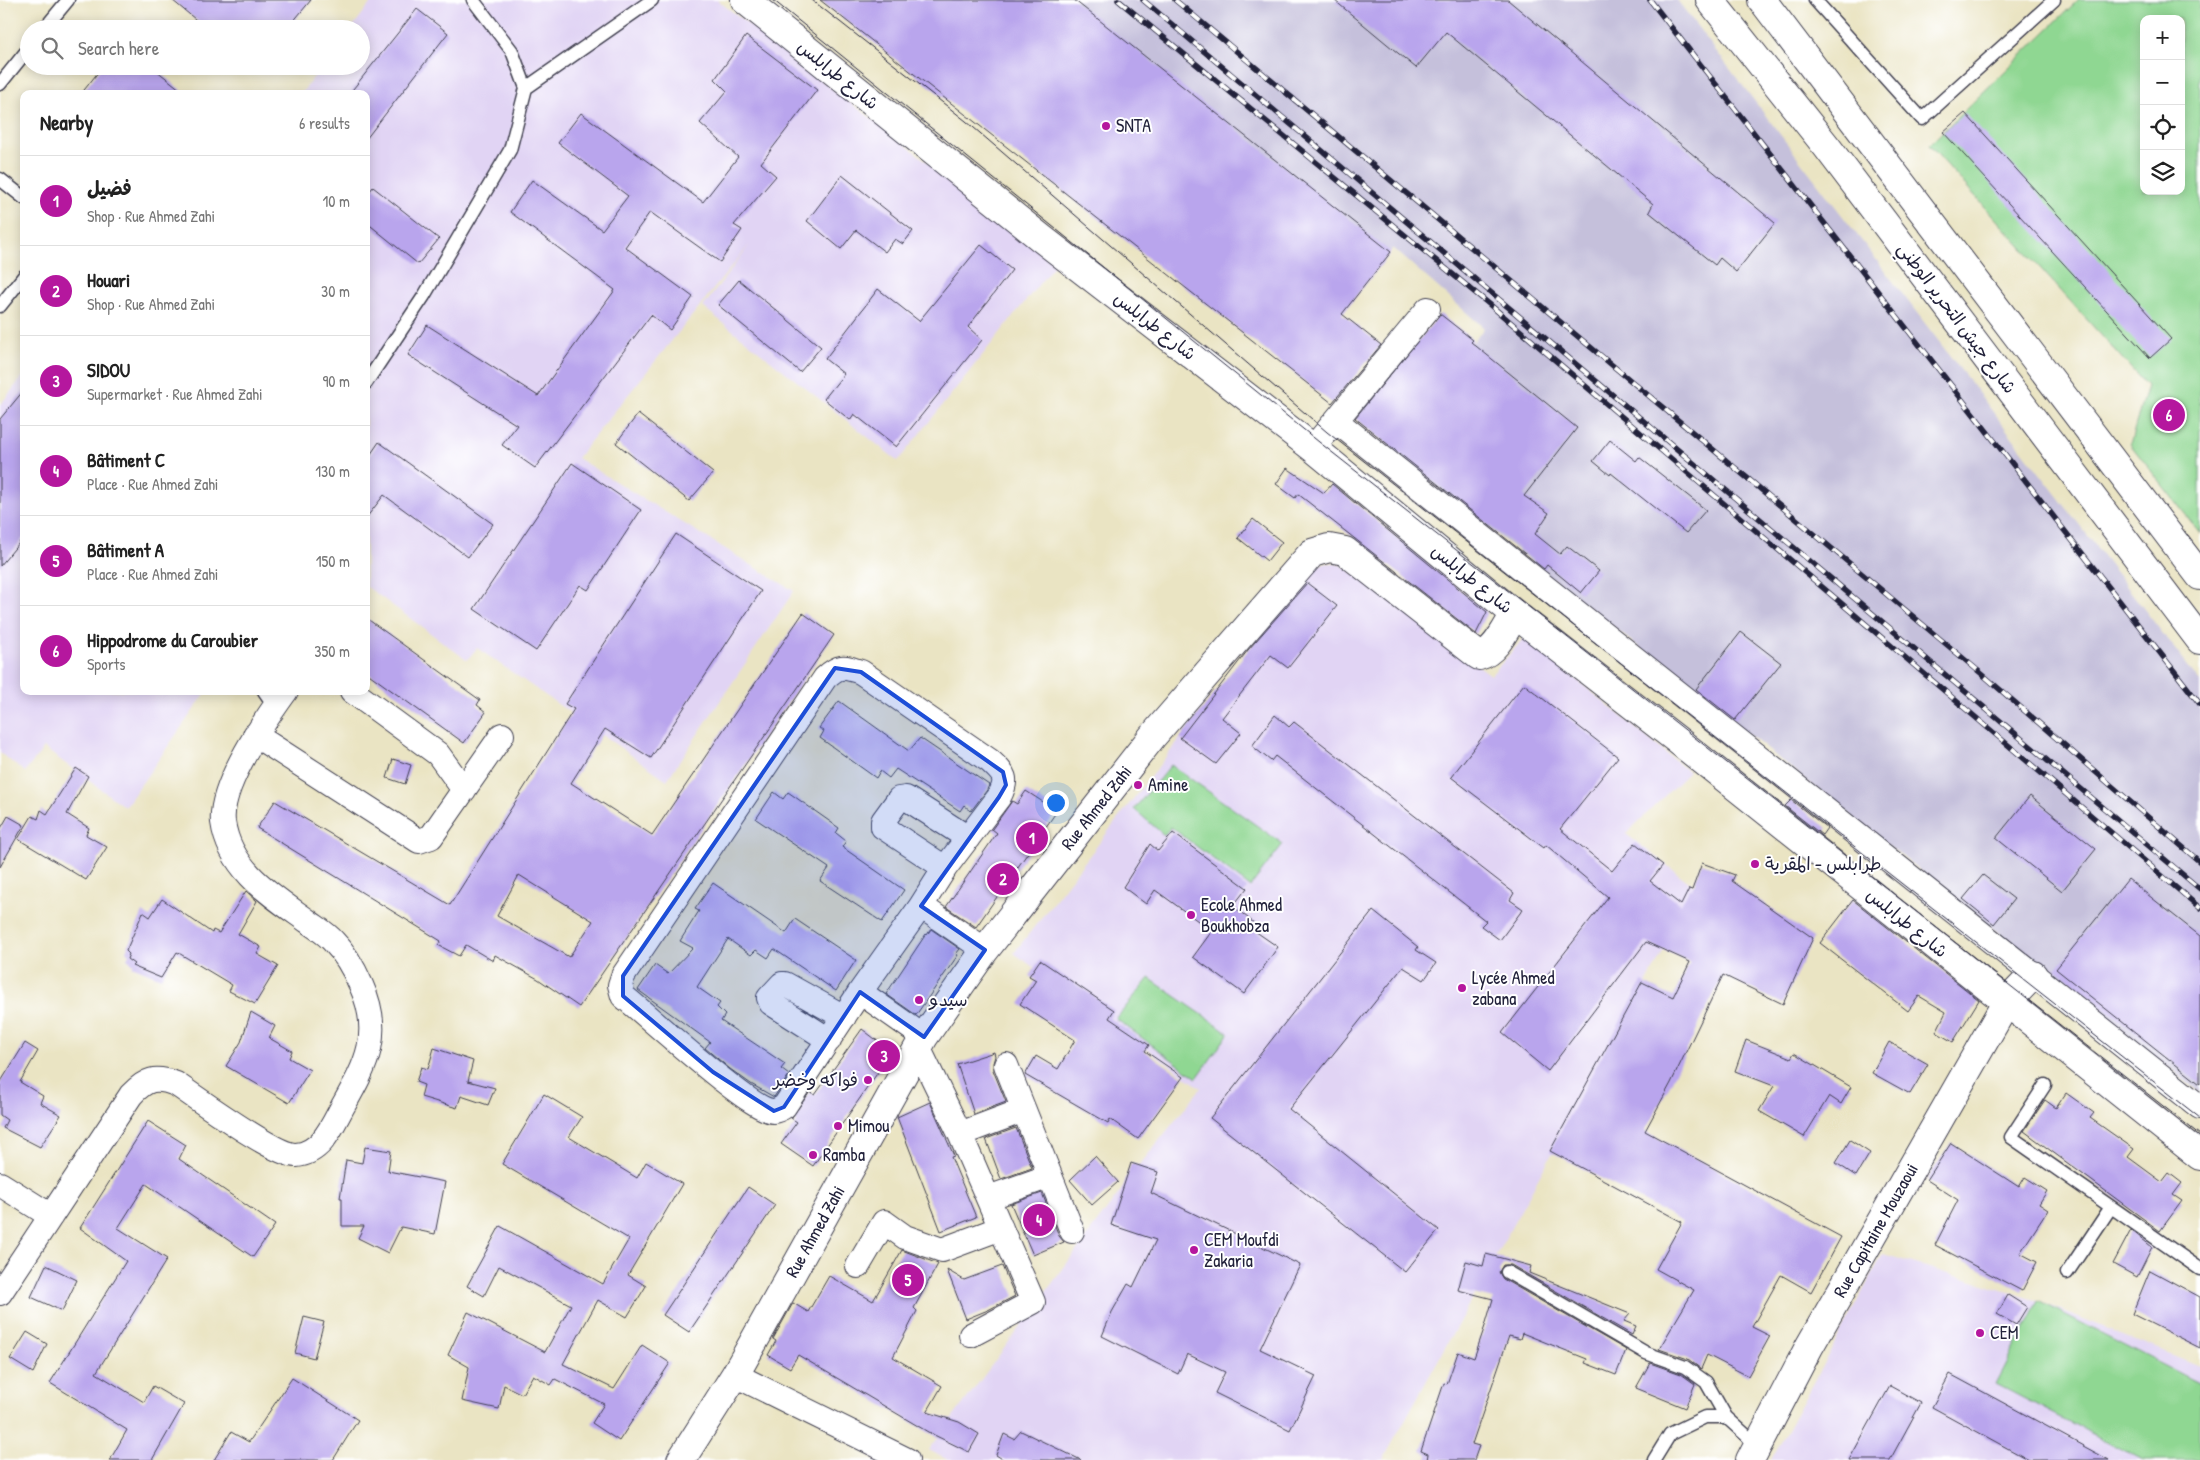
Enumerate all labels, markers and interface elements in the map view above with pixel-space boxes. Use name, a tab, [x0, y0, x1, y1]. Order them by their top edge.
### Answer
map controls	[2140, 15, 2185, 195]
button: +	[2140, 15, 2185, 60]
search box	[20, 20, 370, 75]
icon: search	[38, 34, 66, 62]
street label: شارع طرابلس	[792, 34, 884, 115]
text: Search here	[78, 35, 159, 61]
button: −	[2140, 60, 2185, 105]
button: locate	[2140, 105, 2185, 150]
text: Nearby	[40, 108, 93, 137]
text: 6 results	[299, 112, 350, 134]
place label: SNTA	[1116, 113, 1151, 138]
marker: SNTA	[1100, 120, 1112, 132]
button: layers	[2140, 150, 2185, 195]
text: فضيل	[87, 175, 132, 201]
text: 1	[53, 190, 59, 212]
text: 10 m	[322, 190, 350, 212]
text: Shop · Rue Ahmed Zahi	[87, 205, 215, 227]
street label: شارع جيش التحرير الوطني	[1889, 237, 2023, 401]
text: Houari	[87, 267, 130, 293]
text: 2	[52, 280, 60, 302]
text: 30 m	[321, 280, 350, 302]
street label: شارع طرابلس	[1109, 285, 1202, 366]
text: Shop · Rue Ahmed Zahi	[87, 293, 215, 315]
text: SIDOU	[87, 357, 130, 383]
text: 3	[52, 370, 60, 392]
text: 90 m	[322, 370, 350, 392]
text: Supermarket · Rue Ahmed Zahi	[87, 383, 263, 405]
pin: 6	[2153, 396, 2185, 434]
text: Bâtiment C	[87, 447, 165, 473]
text: 4	[53, 460, 59, 482]
text: 130 m	[315, 460, 350, 482]
text: Place · Rue Ahmed Zahi	[87, 473, 218, 495]
text: Bâtiment A	[87, 537, 164, 563]
street label: شارع طرابلس	[1426, 538, 1518, 619]
text: 5	[53, 550, 59, 572]
text: 150 m	[316, 550, 350, 572]
text: Place · Rue Ahmed Zahi	[87, 563, 218, 585]
text: Hippodrome du Caroubier	[87, 627, 258, 653]
text: 6	[53, 640, 59, 662]
text: 350 m	[314, 640, 350, 662]
text: Sports	[87, 653, 125, 675]
street label: Rue Ahmed Zahi	[1055, 760, 1137, 855]
place label: Amine	[1148, 772, 1188, 797]
marker: Amine	[1132, 779, 1144, 791]
your location	[1043, 790, 1069, 816]
pin: 1	[1016, 819, 1048, 857]
place label: طرابلس - المقرية	[1765, 851, 1881, 876]
marker: طرابلس - المقرية	[1749, 858, 1761, 870]
pin: 2	[987, 860, 1019, 898]
street label: شارع طرابلس	[1861, 882, 1953, 963]
place label: Ecole Ahmed Boukhobza	[1201, 892, 1282, 938]
marker: Ecole Ahmed Boukhobza	[1185, 909, 1197, 921]
place label: Lycée Ahmed zabana	[1472, 965, 1555, 1011]
marker: Lycée Ahmed zabana	[1456, 982, 1468, 994]
place label: سيدو	[928, 987, 968, 1012]
marker: سيدو	[913, 994, 925, 1006]
pin: 3	[868, 1037, 900, 1075]
place label: فواكه وخضر	[771, 1067, 858, 1092]
marker: فواكه وخضر	[862, 1074, 874, 1086]
place label: Mimou	[848, 1113, 889, 1138]
marker: Mimou	[832, 1120, 844, 1132]
place label: Ramba	[823, 1142, 865, 1167]
marker: Ramba	[807, 1149, 819, 1161]
street label: Rue Capitaine Mouzaoui	[1827, 1158, 1924, 1302]
street label: Rue Ahmed Zahi	[779, 1181, 850, 1282]
pin: 4	[1023, 1201, 1055, 1239]
place label: CEM Moufdi Zakaria	[1204, 1227, 1279, 1273]
marker: CEM Moufdi Zakaria	[1188, 1244, 1200, 1256]
pin: 5	[892, 1261, 924, 1299]
place label: CEM	[1990, 1320, 2019, 1345]
marker: CEM	[1974, 1327, 1986, 1339]

